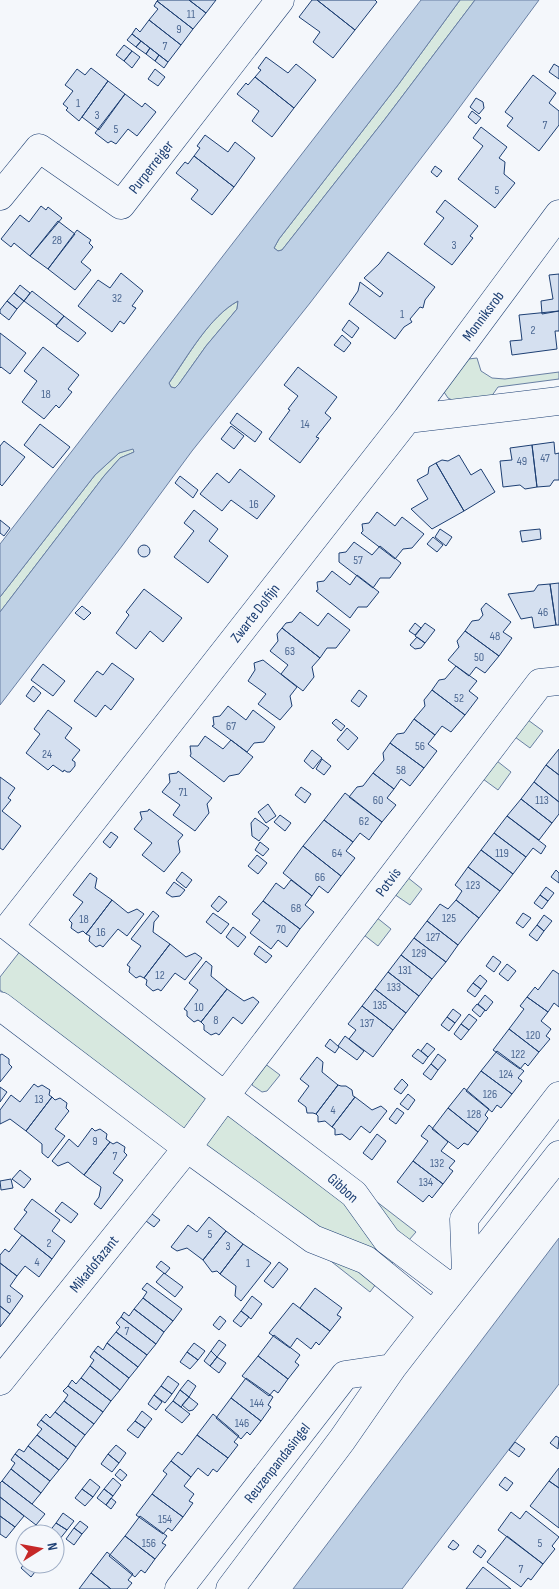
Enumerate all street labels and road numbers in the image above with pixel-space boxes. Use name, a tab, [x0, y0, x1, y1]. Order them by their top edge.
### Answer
street label: Purperreiger	[125, 136, 179, 198]
street label: Monniksrob	[458, 287, 508, 345]
street label: Zwarte Dolfijn	[227, 580, 284, 647]
street label: Potvis	[371, 864, 405, 900]
street label: Gibbon	[323, 1169, 362, 1207]
street label: Mikadofazant	[66, 1232, 123, 1297]
street label: Reuzenpandasingel	[240, 1419, 315, 1507]

